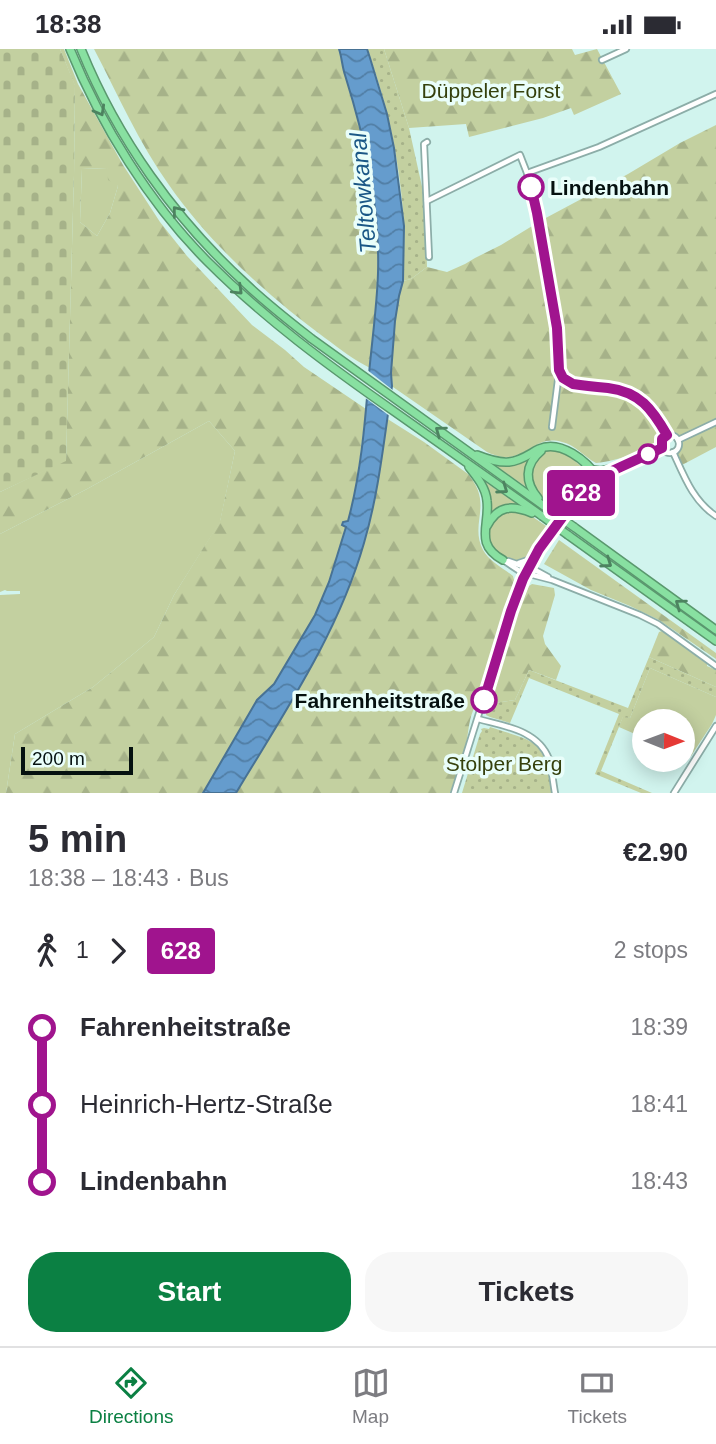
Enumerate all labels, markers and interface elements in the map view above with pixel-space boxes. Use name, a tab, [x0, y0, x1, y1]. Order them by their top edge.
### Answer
text: 18:38	[35, 9, 102, 39]
park label: Düppeler Forst	[422, 79, 561, 102]
one-way arrow	[92, 103, 105, 116]
water label: Teltowkanal	[345, 131, 381, 254]
marker: Lindenbahn	[518, 174, 544, 200]
place label: Lindenbahn	[550, 176, 669, 199]
one-way arrow	[173, 207, 186, 219]
one-way arrow	[229, 282, 242, 295]
one-way arrow	[435, 427, 448, 440]
unlabelled marker	[638, 444, 658, 464]
line badge: 628	[541, 470, 621, 516]
text: 628	[561, 479, 601, 506]
one-way arrow	[496, 481, 508, 493]
one-way arrow	[599, 555, 612, 567]
one-way arrow	[676, 600, 688, 612]
marker: Fahrenheitstraße	[471, 687, 497, 713]
place label: Fahrenheitstraße	[295, 689, 465, 712]
north arrow	[632, 709, 695, 772]
map controls	[632, 709, 695, 772]
scale bar	[21, 744, 133, 776]
text: 200 m	[32, 748, 85, 769]
park label: Stolper Berg	[446, 752, 562, 775]
text: 5 min	[28, 818, 127, 860]
text: €2.90	[623, 837, 688, 867]
text: 18:38 – 18:43 · Bus	[28, 865, 229, 891]
icon: walk	[28, 932, 66, 970]
icon: forward	[99, 932, 137, 970]
text: 1	[76, 937, 89, 963]
text: 628	[161, 937, 201, 964]
text: 2 stops	[614, 937, 688, 963]
text: Fahrenheitstraße	[80, 1012, 291, 1042]
text: 18:39	[630, 1014, 688, 1040]
text: Heinrich-Hertz-Straße	[80, 1089, 333, 1119]
text: 18:41	[630, 1091, 688, 1117]
text: Lindenbahn	[80, 1166, 227, 1196]
text: 18:43	[630, 1168, 688, 1194]
button: Start	[28, 1252, 351, 1332]
button: Tickets	[365, 1252, 688, 1332]
tab: Directions	[89, 1364, 173, 1428]
tab: Map	[352, 1364, 390, 1428]
tab: Tickets	[568, 1364, 627, 1428]

